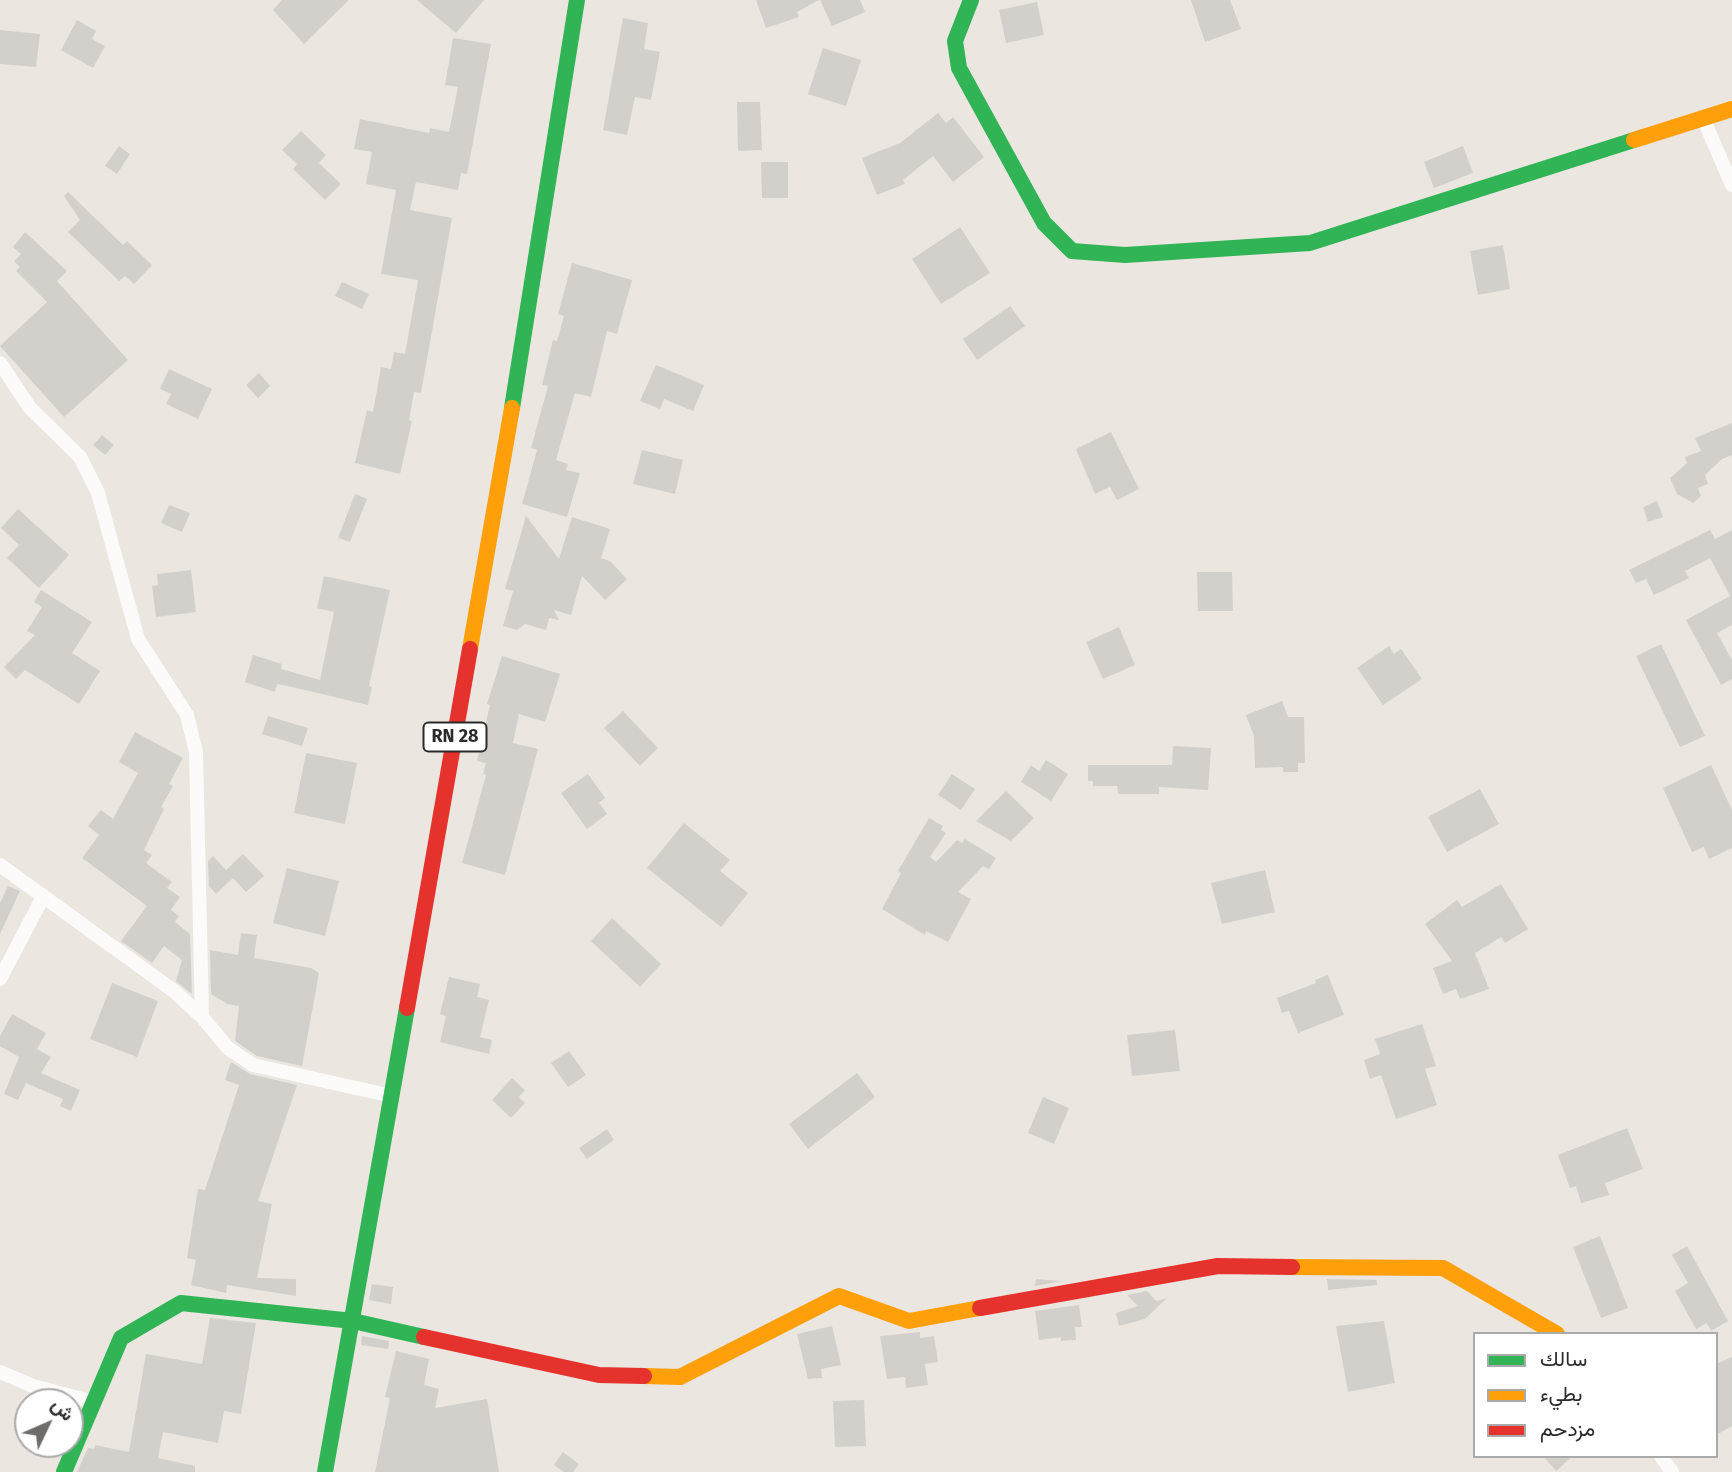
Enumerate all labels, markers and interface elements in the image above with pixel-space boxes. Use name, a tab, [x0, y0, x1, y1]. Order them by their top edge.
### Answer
road number: RN 28	[424, 722, 486, 752]
legend	[1473, 1332, 1718, 1458]
text: سالك	[1540, 1346, 1587, 1372]
text: بطيء	[1540, 1381, 1583, 1407]
north arrow	[14, 1388, 84, 1458]
text: ش	[47, 1393, 79, 1426]
text: مزدحم	[1540, 1416, 1595, 1442]

